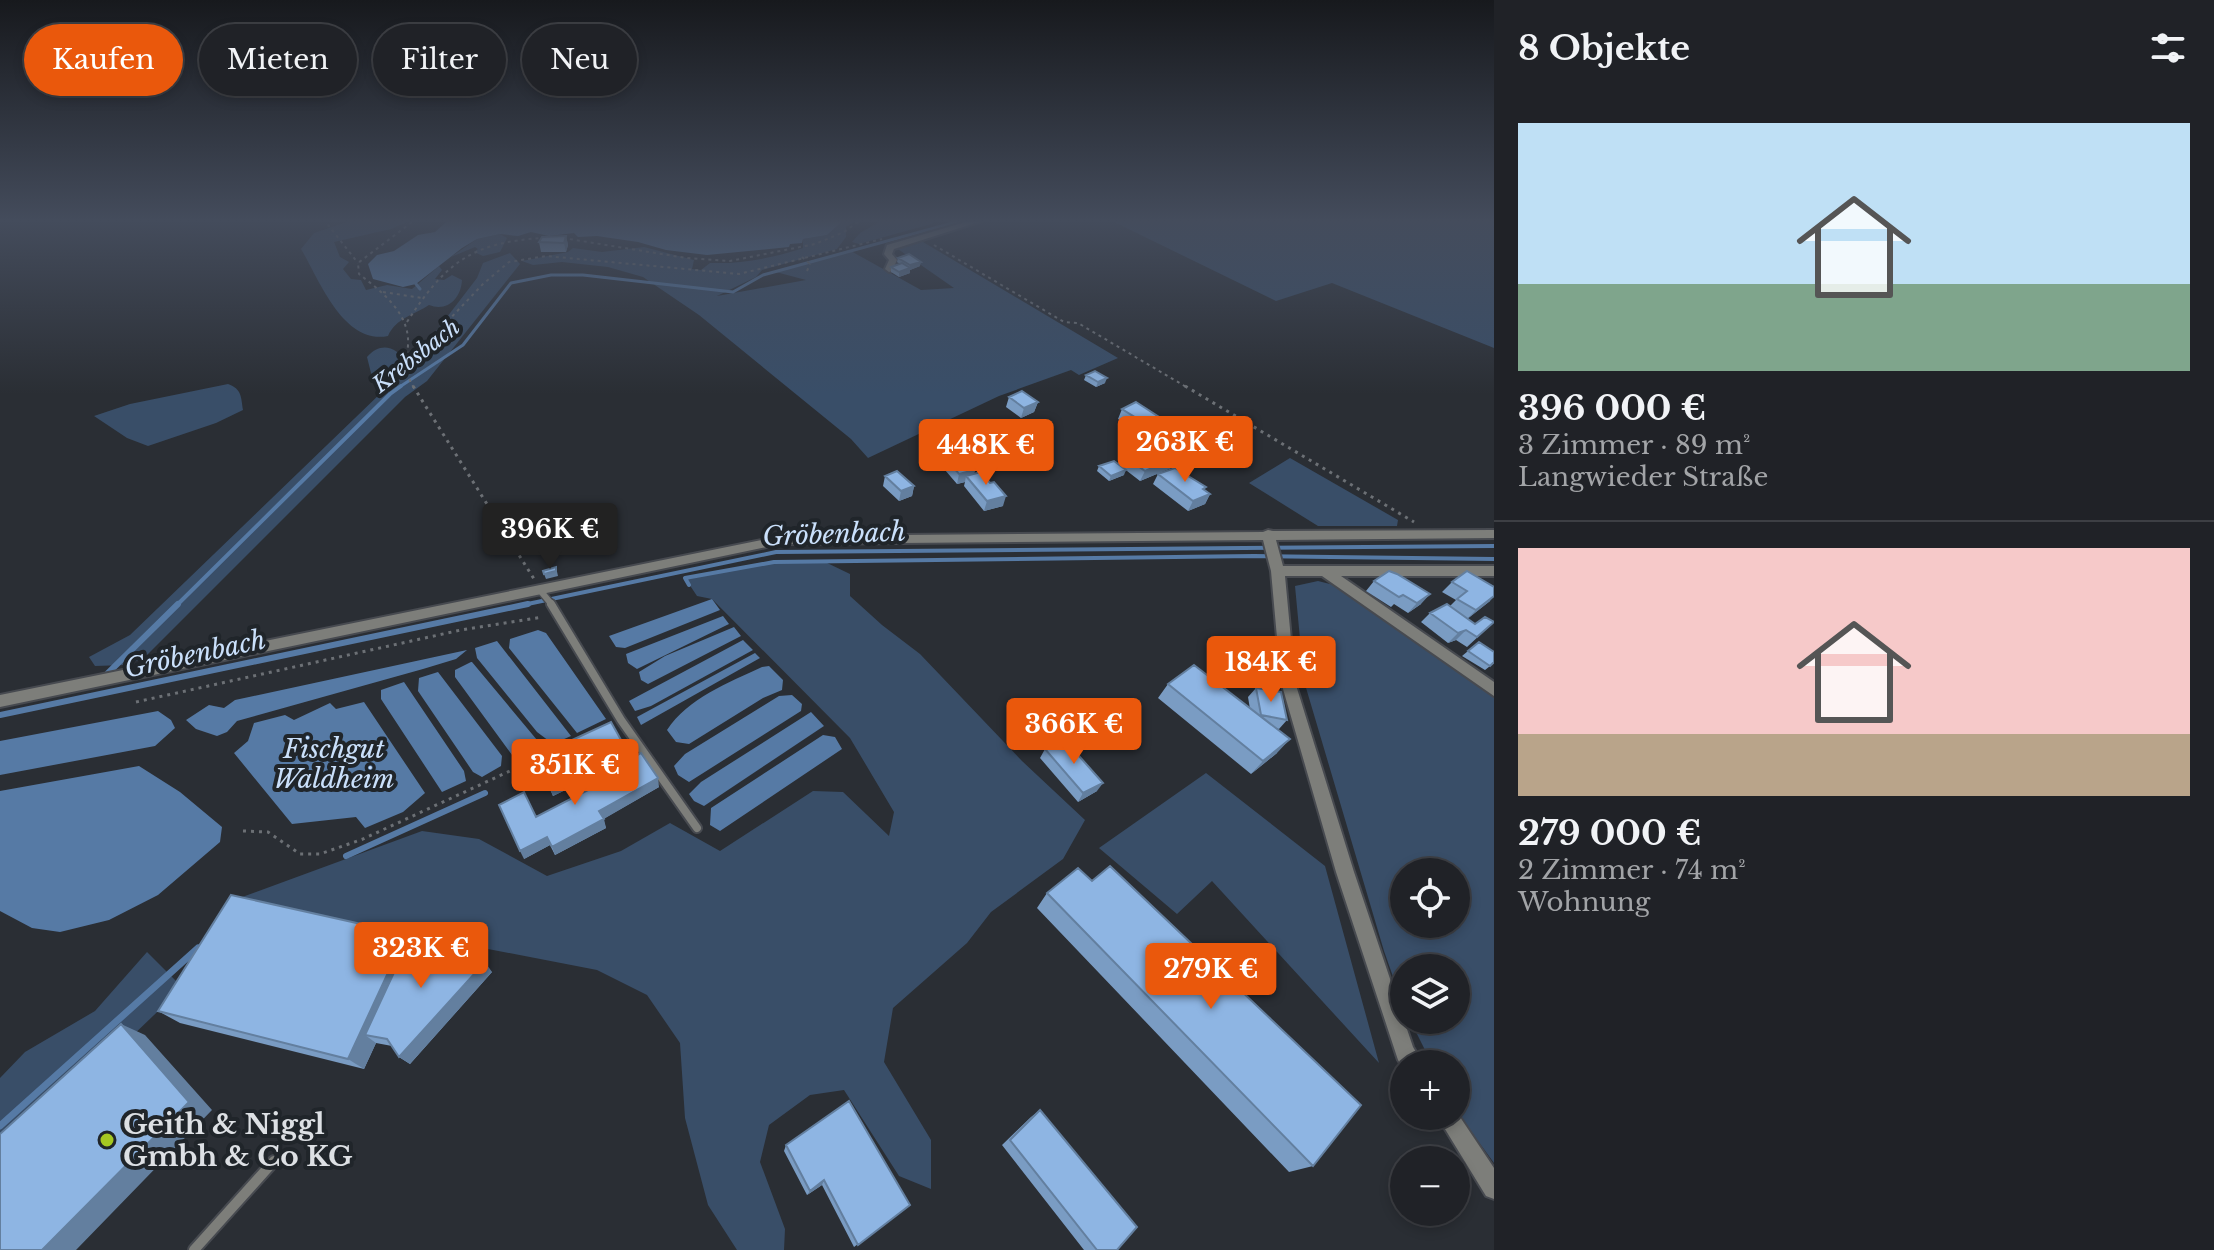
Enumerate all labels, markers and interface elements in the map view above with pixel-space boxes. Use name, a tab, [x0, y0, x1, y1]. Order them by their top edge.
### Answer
chip: Kaufen	[24, 24, 183, 96]
chip: Mieten	[199, 24, 357, 96]
chip: Filter	[373, 24, 506, 96]
chip: Neu	[522, 24, 637, 96]
icon: filters	[2146, 26, 2190, 70]
text: 8 Objekte	[1518, 27, 1690, 69]
icon: home	[1782, 175, 1926, 319]
water label: Krebsbach	[366, 314, 465, 399]
text: 396 000 €	[1518, 387, 1707, 429]
pin: 263K €	[1120, 416, 1250, 484]
pin: 448K €	[921, 419, 1051, 487]
text: 263K €	[1136, 426, 1234, 458]
text: 448K €	[937, 429, 1035, 461]
text: 3 Zimmer · 89 m²	[1518, 429, 1750, 461]
text: Langwieder Straße	[1518, 461, 1768, 493]
pin: 396K €	[485, 503, 615, 571]
text: 396K €	[500, 513, 600, 545]
water label: Gröbenbach	[762, 516, 906, 552]
icon: home	[1782, 600, 1926, 744]
water label: Gröbenbach	[122, 623, 268, 685]
pin: 184K €	[1206, 636, 1336, 704]
text: 184K €	[1225, 646, 1317, 678]
pin: 366K €	[1009, 698, 1139, 766]
text: 366K €	[1024, 708, 1124, 740]
water label: Fischgut Waldheim	[274, 733, 394, 795]
pin: 351K €	[510, 739, 640, 807]
text: 351K €	[530, 749, 620, 781]
text: 279 000 €	[1518, 812, 1702, 854]
text: 2 Zimmer · 74 m²	[1518, 854, 1746, 886]
map controls	[1390, 858, 1470, 1226]
button: locate	[1390, 858, 1470, 938]
text: Wohnung	[1518, 886, 1650, 918]
pin: 323K €	[356, 922, 486, 990]
text: 323K €	[372, 932, 470, 964]
pin: 279K €	[1146, 943, 1276, 1011]
text: 279K €	[1163, 953, 1259, 985]
button: layers	[1390, 954, 1470, 1034]
button: +	[1390, 1050, 1470, 1130]
place label: Geith & Niggl Gmbh & Co KG	[123, 1107, 353, 1174]
marker: Geith & Niggl Gmbh & Co KG	[98, 1131, 116, 1149]
button: −	[1390, 1146, 1470, 1226]

